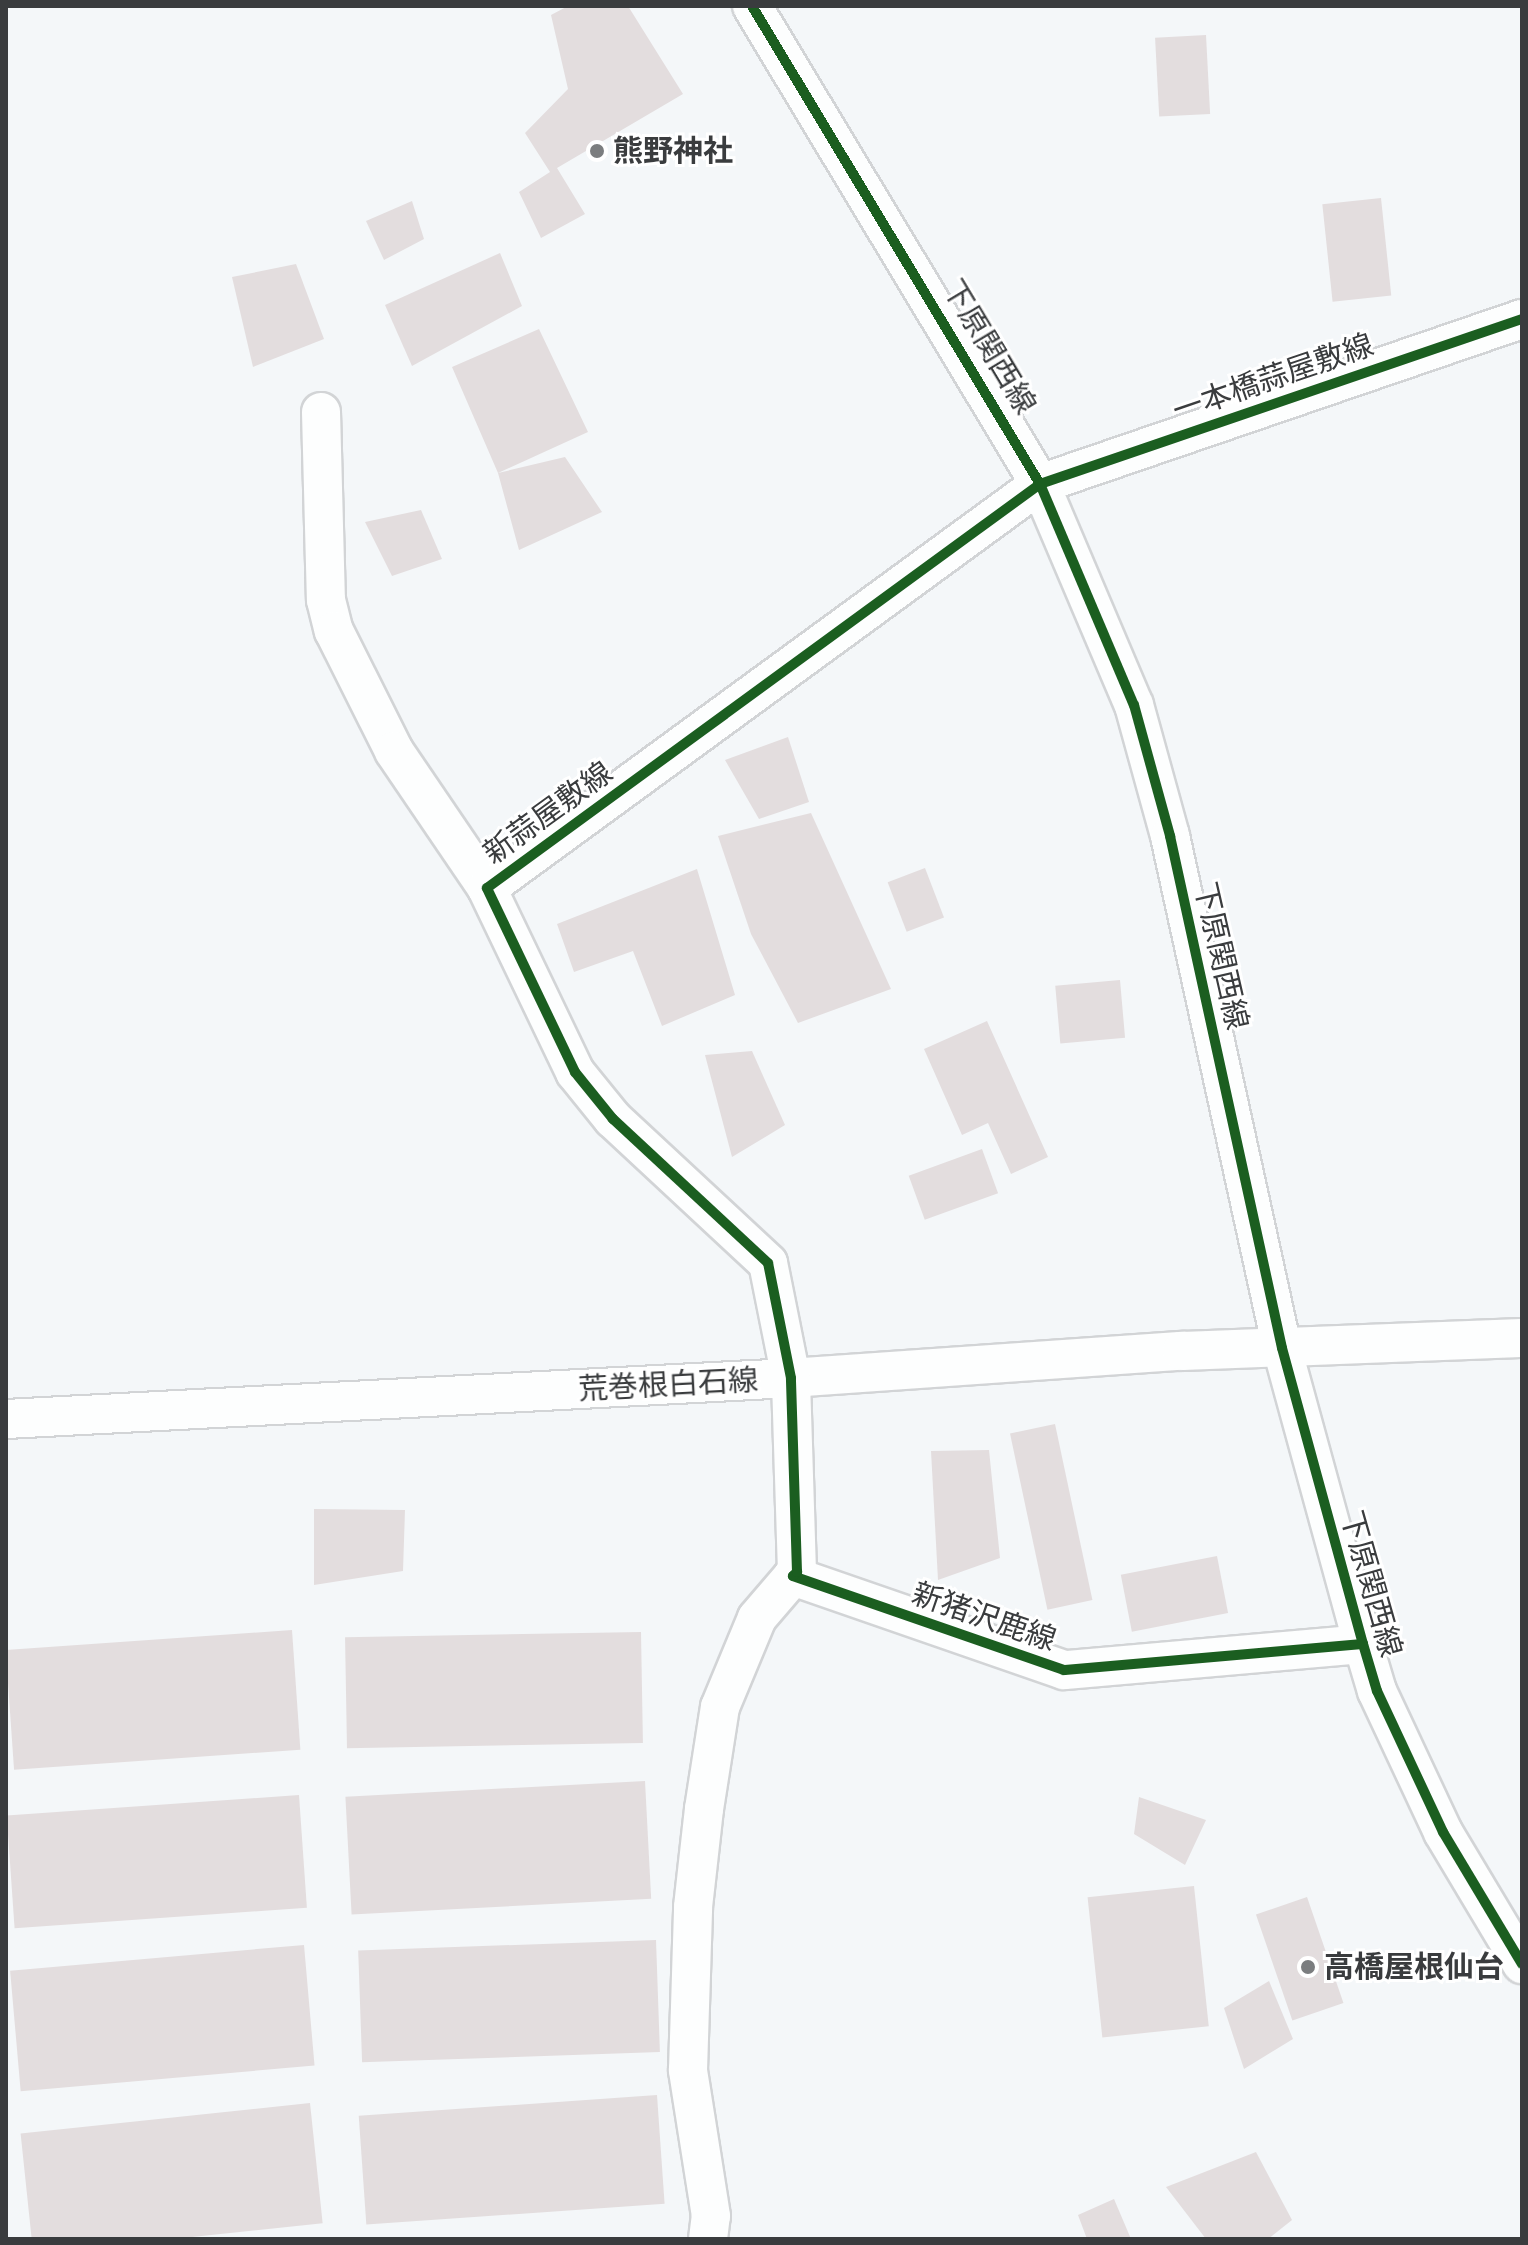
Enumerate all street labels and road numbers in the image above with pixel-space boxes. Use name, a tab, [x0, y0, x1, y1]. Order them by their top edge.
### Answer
street label: 下原関西線	[935, 273, 1043, 421]
street label: 一本橋蒜屋敷線	[1168, 327, 1378, 429]
street label: 新蒜屋敷線	[477, 754, 619, 872]
street label: 下原関西線	[1187, 879, 1255, 1033]
street label: 荒巻根白石線	[577, 1362, 759, 1408]
street label: 下原関西線	[1333, 1507, 1409, 1661]
street label: 新猪沢鹿線	[907, 1576, 1061, 1658]

